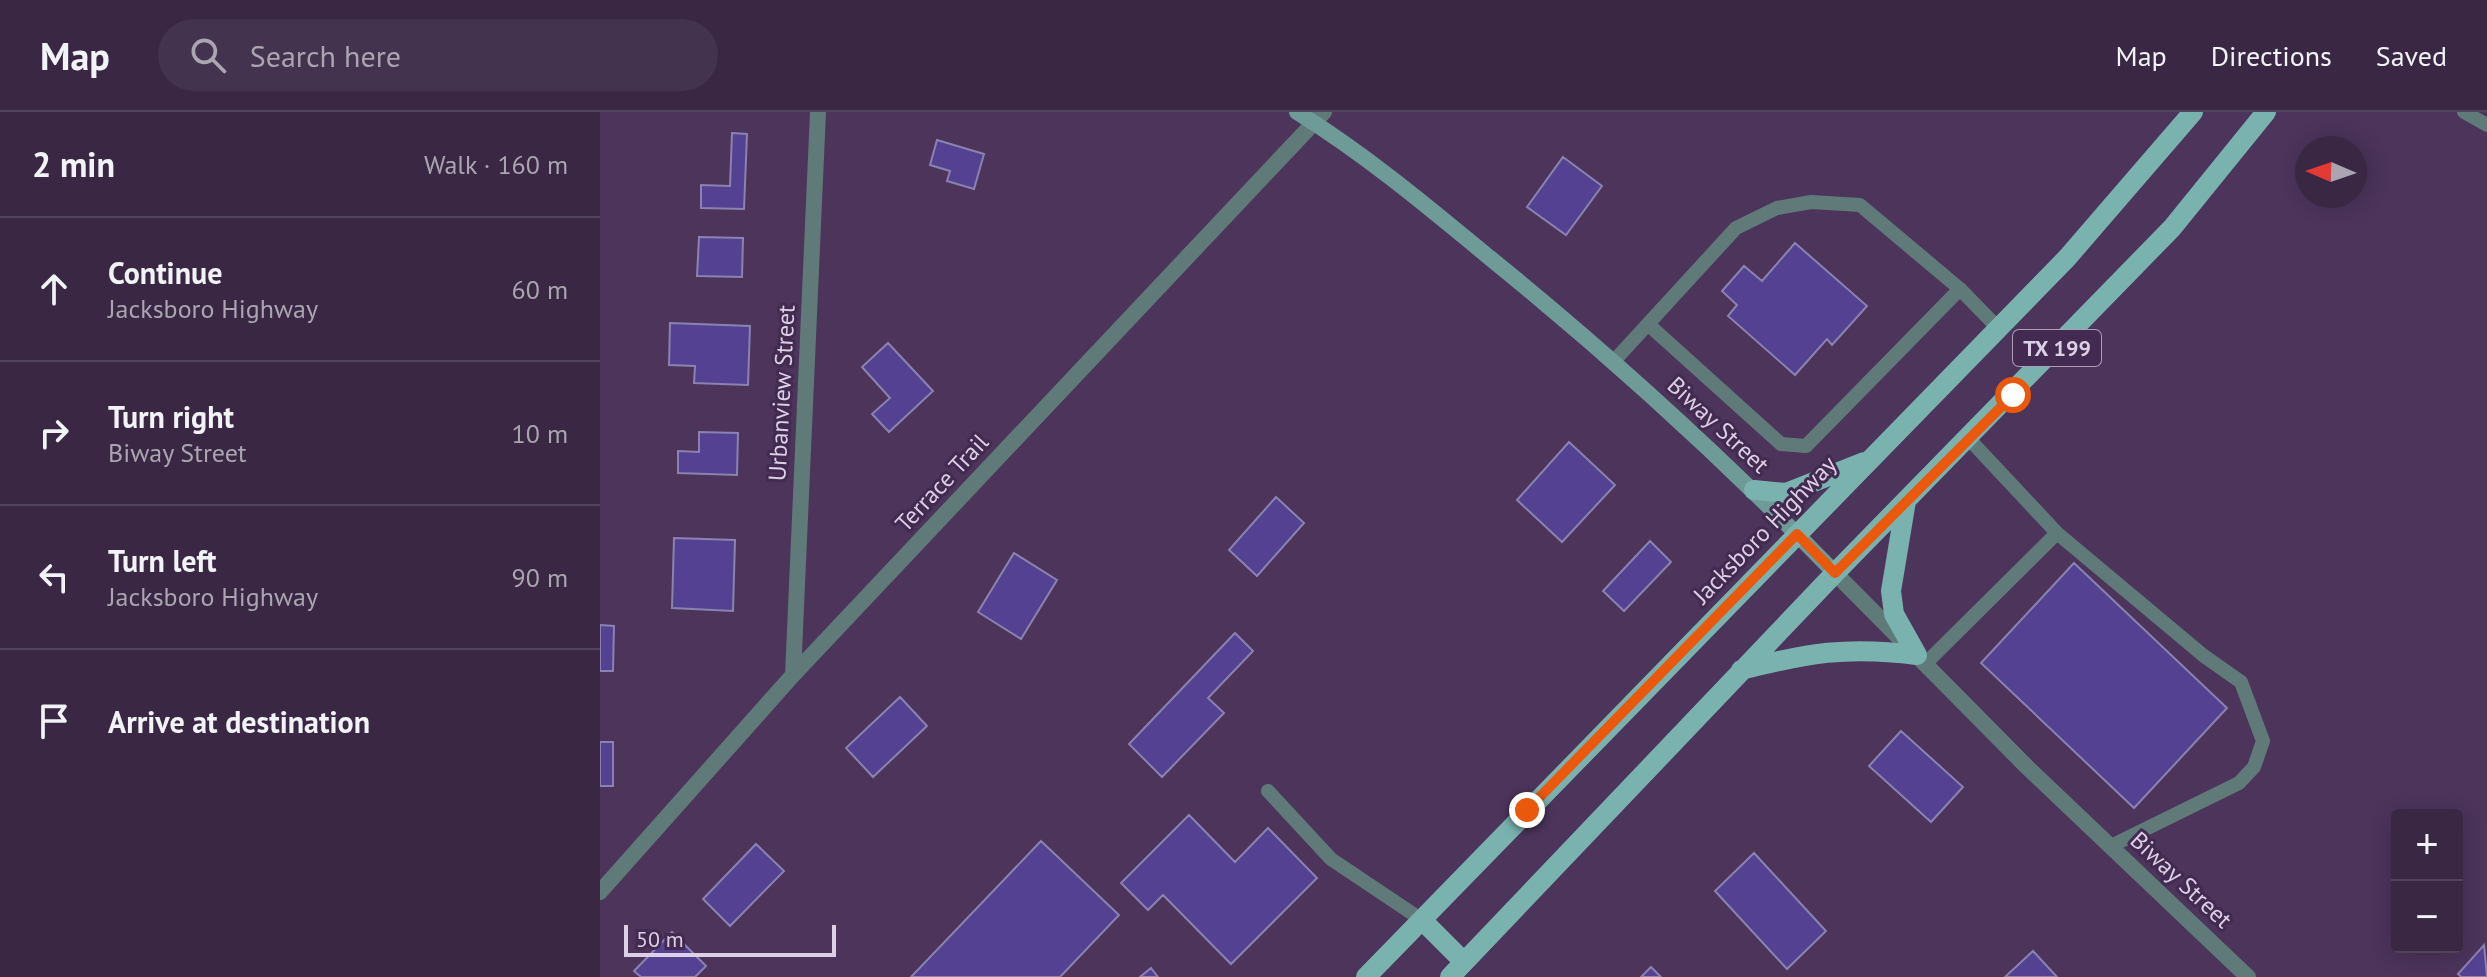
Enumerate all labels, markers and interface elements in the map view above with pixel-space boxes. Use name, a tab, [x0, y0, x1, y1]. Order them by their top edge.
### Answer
search box	[158, 19, 718, 91]
text: Map	[40, 31, 110, 80]
icon: search	[186, 33, 230, 77]
text: Search here	[250, 36, 401, 75]
text: Map	[2116, 37, 2167, 74]
text: Directions	[2211, 37, 2332, 74]
text: Saved	[2376, 37, 2447, 74]
north arrow	[2295, 136, 2367, 208]
text: 2 min	[32, 142, 115, 186]
text: Walk · 160 m	[424, 148, 568, 181]
text: Continue	[108, 253, 222, 292]
icon: ahead	[32, 267, 76, 311]
text: 60 m	[512, 273, 568, 306]
text: Jacksboro Highway	[108, 292, 318, 325]
street label: Urbanview Street	[761, 304, 802, 482]
road number: TX 199	[2013, 330, 2101, 366]
street label: Biway Street	[1661, 370, 1776, 480]
route start	[1995, 377, 2031, 413]
text: Turn right	[108, 397, 234, 436]
icon: right	[32, 411, 76, 455]
text: 10 m	[512, 417, 568, 450]
street label: Terrace Trail	[888, 427, 995, 538]
text: Biway Street	[108, 436, 247, 469]
street label: Jacksboro Highway	[1685, 449, 1843, 611]
text: Turn left	[108, 541, 216, 580]
icon: left	[32, 555, 76, 599]
text: 90 m	[512, 561, 568, 594]
text: Jacksboro Highway	[108, 580, 318, 613]
icon: arrive	[32, 699, 76, 743]
text: Arrive at destination	[108, 702, 370, 741]
route end	[1509, 792, 1545, 828]
map controls	[2391, 809, 2463, 953]
button: +	[2391, 809, 2463, 881]
street label: Biway Street	[2124, 825, 2239, 935]
button: −	[2391, 881, 2463, 953]
scale bar	[624, 921, 836, 957]
text: 50 m	[636, 925, 684, 953]

